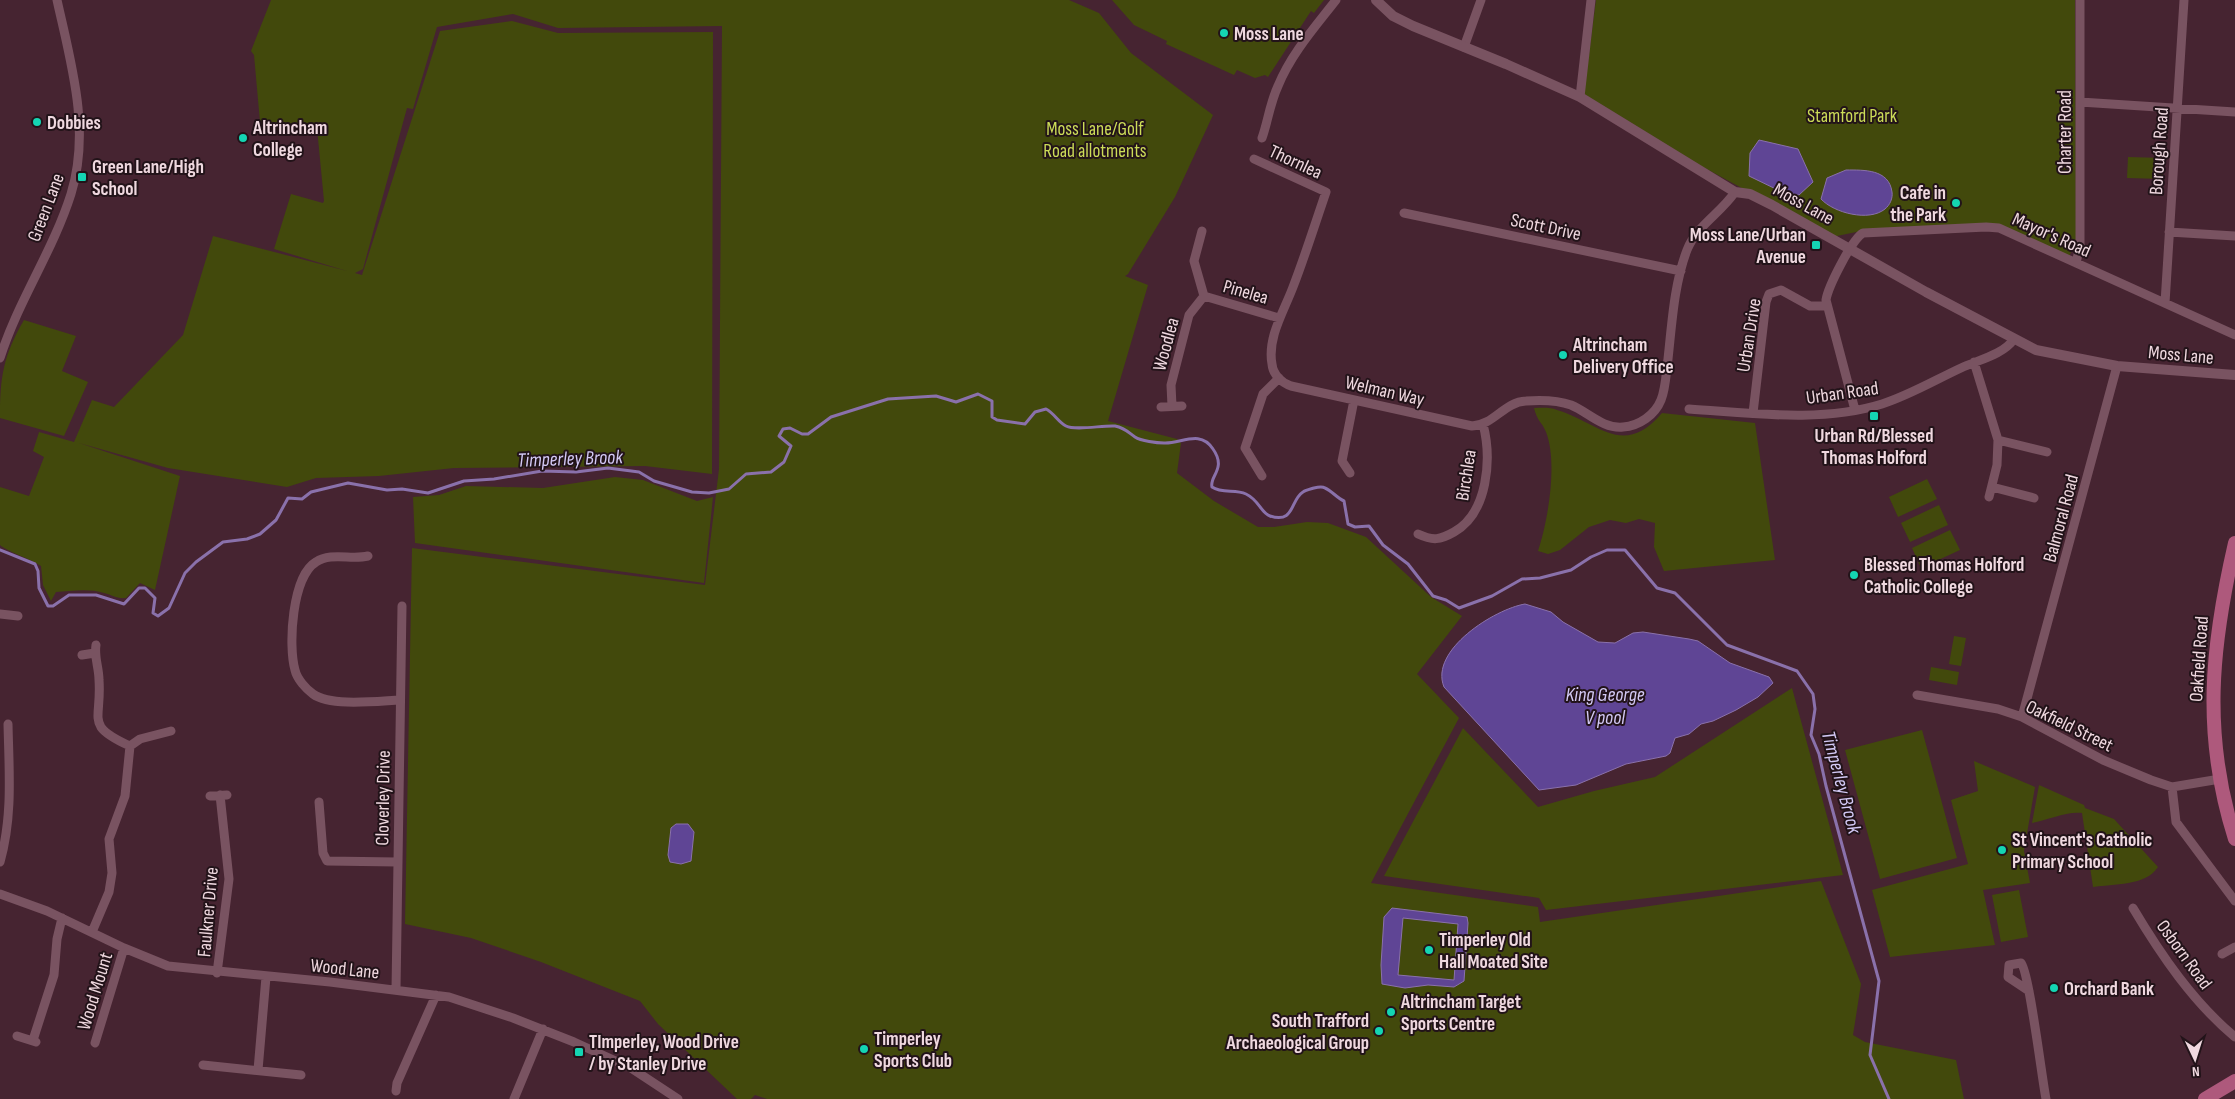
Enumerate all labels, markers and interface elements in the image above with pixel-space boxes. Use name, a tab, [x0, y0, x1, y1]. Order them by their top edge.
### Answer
place label: Moss Lane	[1234, 23, 1304, 46]
marker: Moss Lane	[1218, 27, 1230, 39]
street label: Charter Road	[2054, 90, 2077, 174]
park label: Stamford Park	[1807, 105, 1898, 128]
street label: Borough Road	[2145, 107, 2174, 196]
place label: Dobbies	[47, 112, 101, 135]
marker: Dobbies	[31, 116, 43, 128]
place label: Altrincham College	[252, 117, 327, 162]
park label: Moss Lane/Golf Road allotments	[1043, 118, 1147, 163]
marker: Altrincham College	[237, 132, 249, 144]
street label: Thornlea	[1265, 140, 1325, 185]
place label: Green Lane/High School	[92, 156, 204, 201]
street label: Green Lane	[23, 170, 70, 245]
marker: Green Lane/High School	[76, 171, 88, 183]
street label: Moss Lane	[1769, 178, 1838, 230]
place label: Cafe in the Park	[1890, 182, 1946, 227]
marker: Cafe in the Park	[1950, 197, 1962, 209]
street label: Mayor's Road	[2009, 208, 2094, 263]
street label: Scott Drive	[1508, 209, 1583, 246]
place label: Moss Lane/Urban Avenue	[1690, 224, 1806, 269]
marker: Moss Lane/Urban Avenue	[1810, 239, 1822, 251]
street label: Pinelea	[1220, 275, 1271, 310]
street label: Urban Drive	[1732, 297, 1767, 374]
street label: Woodlea	[1148, 315, 1185, 374]
place label: Altrincham Delivery Office	[1572, 334, 1674, 379]
street label: Moss Lane	[2147, 341, 2215, 370]
marker: Altrincham Delivery Office	[1557, 349, 1569, 361]
street label: Welman Way	[1343, 371, 1427, 412]
street label: Urban Road	[1805, 377, 1880, 410]
marker: Urban Rd/Blessed Thomas Holford	[1868, 410, 1880, 422]
place label: Urban Rd/Blessed Thomas Holford	[1815, 425, 1933, 470]
water label: Timperley Brook	[517, 445, 624, 473]
street label: Birchlea	[1451, 448, 1482, 502]
street label: Balmoral Road	[2039, 472, 2084, 565]
place label: Blessed Thomas Holford Catholic College	[1864, 554, 2024, 599]
marker: Blessed Thomas Holford Catholic College	[1848, 569, 1860, 581]
street label: Oakfield Road	[2185, 615, 2214, 703]
water label: King George V pool	[1565, 683, 1645, 730]
street label: Oakfield Street	[2022, 695, 2117, 757]
water label: Timperley Brook	[1816, 728, 1866, 837]
street label: Cloverley Drive	[371, 750, 396, 846]
place label: St Vincent's Catholic Primary School	[2012, 829, 2152, 874]
marker: St Vincent's Catholic Primary School	[1996, 844, 2008, 856]
street label: Faulkner Drive	[193, 866, 224, 958]
street label: Osborn Road	[2151, 916, 2217, 994]
place label: Timperley Old Hall Moated Site	[1439, 929, 1548, 974]
marker: Timperley Old Hall Moated Site	[1423, 944, 1435, 956]
street label: Wood Mount	[73, 950, 118, 1033]
street label: Wood Lane	[309, 954, 380, 985]
place label: Orchard Bank	[2064, 978, 2154, 1001]
marker: Orchard Bank	[2048, 982, 2060, 994]
place label: Altrincham Target Sports Centre	[1400, 991, 1521, 1036]
marker: Altrincham Target Sports Centre	[1385, 1006, 1397, 1018]
place label: South Trafford Archaeological Group	[1226, 1010, 1369, 1055]
marker: South Trafford Archaeological Group	[1373, 1025, 1385, 1037]
place label: Timperley Sports Club	[874, 1028, 952, 1073]
place label: TImperley, Wood Drive / by Stanley Drive	[589, 1031, 739, 1076]
north arrow	[2170, 1034, 2220, 1084]
marker: Timperley Sports Club	[858, 1043, 870, 1055]
marker: TImperley, Wood Drive / by Stanley Drive	[573, 1046, 585, 1058]
text: N	[2192, 1063, 2200, 1080]

